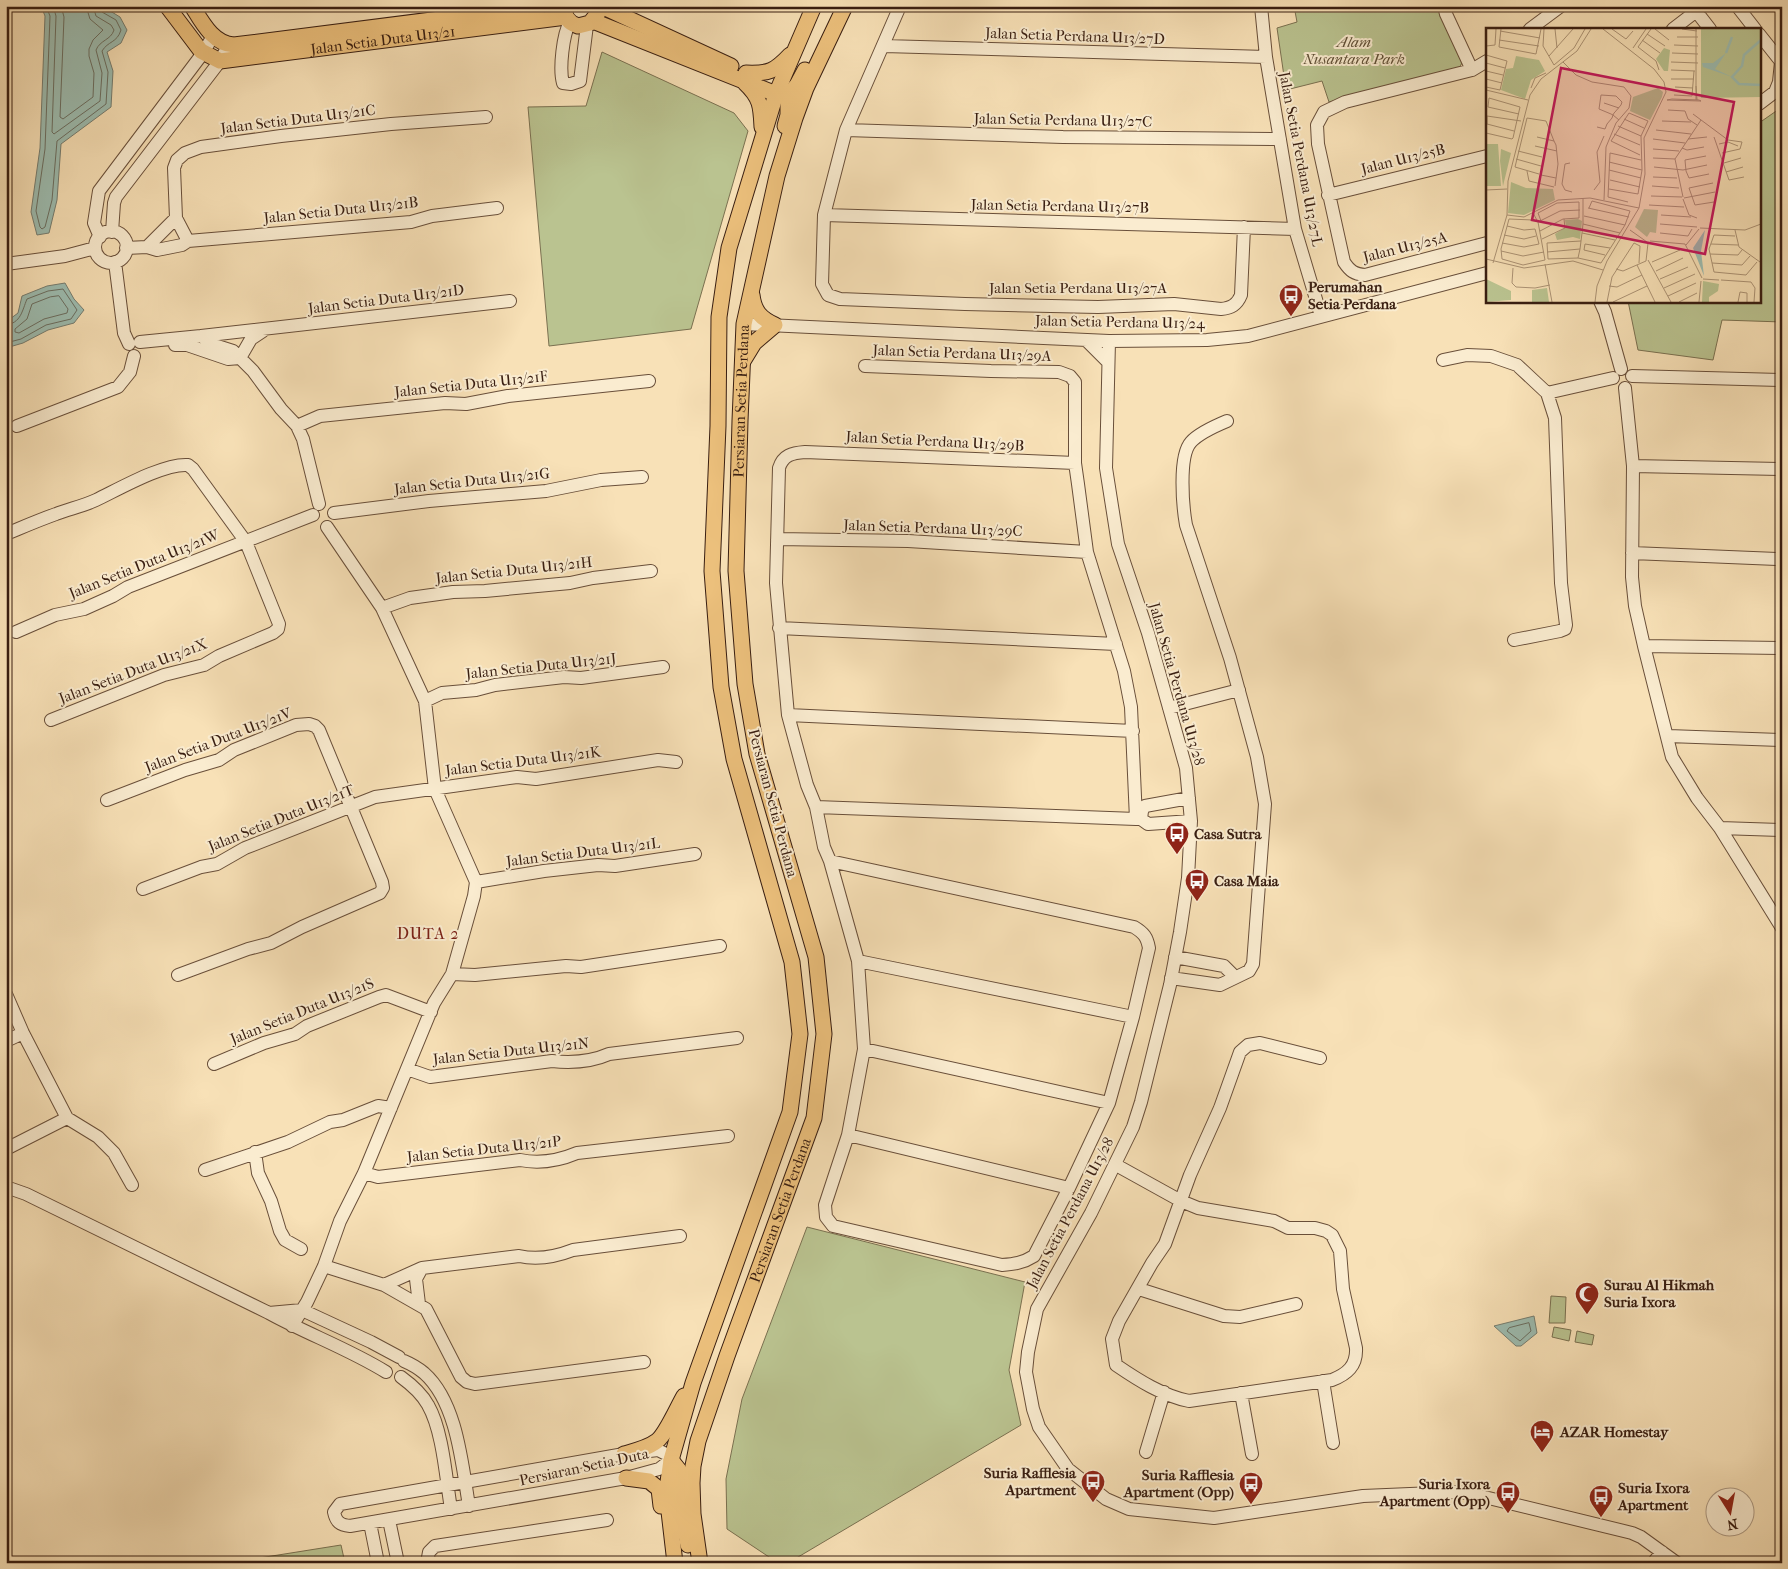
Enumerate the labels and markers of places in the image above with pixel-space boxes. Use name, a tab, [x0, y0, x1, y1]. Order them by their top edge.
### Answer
place label: Perumahan Setia Perdana	[1308, 278, 1397, 313]
bus stop icon: Perumahan Setia Perdana	[1278, 283, 1304, 317]
bus stop icon: Casa Sutra	[1164, 821, 1190, 855]
place label: Casa Sutra	[1194, 825, 1263, 843]
bus stop icon: Casa Maia	[1184, 868, 1210, 902]
place label: Casa Maia	[1214, 872, 1280, 890]
place label: Surau Al Hikmah Suria Ixora	[1604, 1276, 1715, 1311]
mosque icon: Surau Al Hikmah Suria Ixora	[1574, 1281, 1600, 1315]
hotel icon: AZAR Homestay	[1529, 1419, 1555, 1453]
place label: AZAR Homestay	[1559, 1423, 1669, 1441]
place label: Suria Rafflesia Apartment	[984, 1464, 1077, 1499]
place label: Suria Rafflesia Apartment (Opp)	[1123, 1466, 1235, 1501]
bus stop icon: Suria Rafflesia Apartment	[1080, 1469, 1106, 1503]
bus stop icon: Suria Rafflesia Apartment (Opp)	[1238, 1471, 1264, 1505]
place label: Suria Ixora Apartment (Opp)	[1379, 1475, 1491, 1510]
place label: Suria Ixora Apartment	[1617, 1479, 1690, 1514]
bus stop icon: Suria Ixora Apartment (Opp)	[1495, 1480, 1521, 1514]
bus stop icon: Suria Ixora Apartment	[1588, 1484, 1614, 1518]

